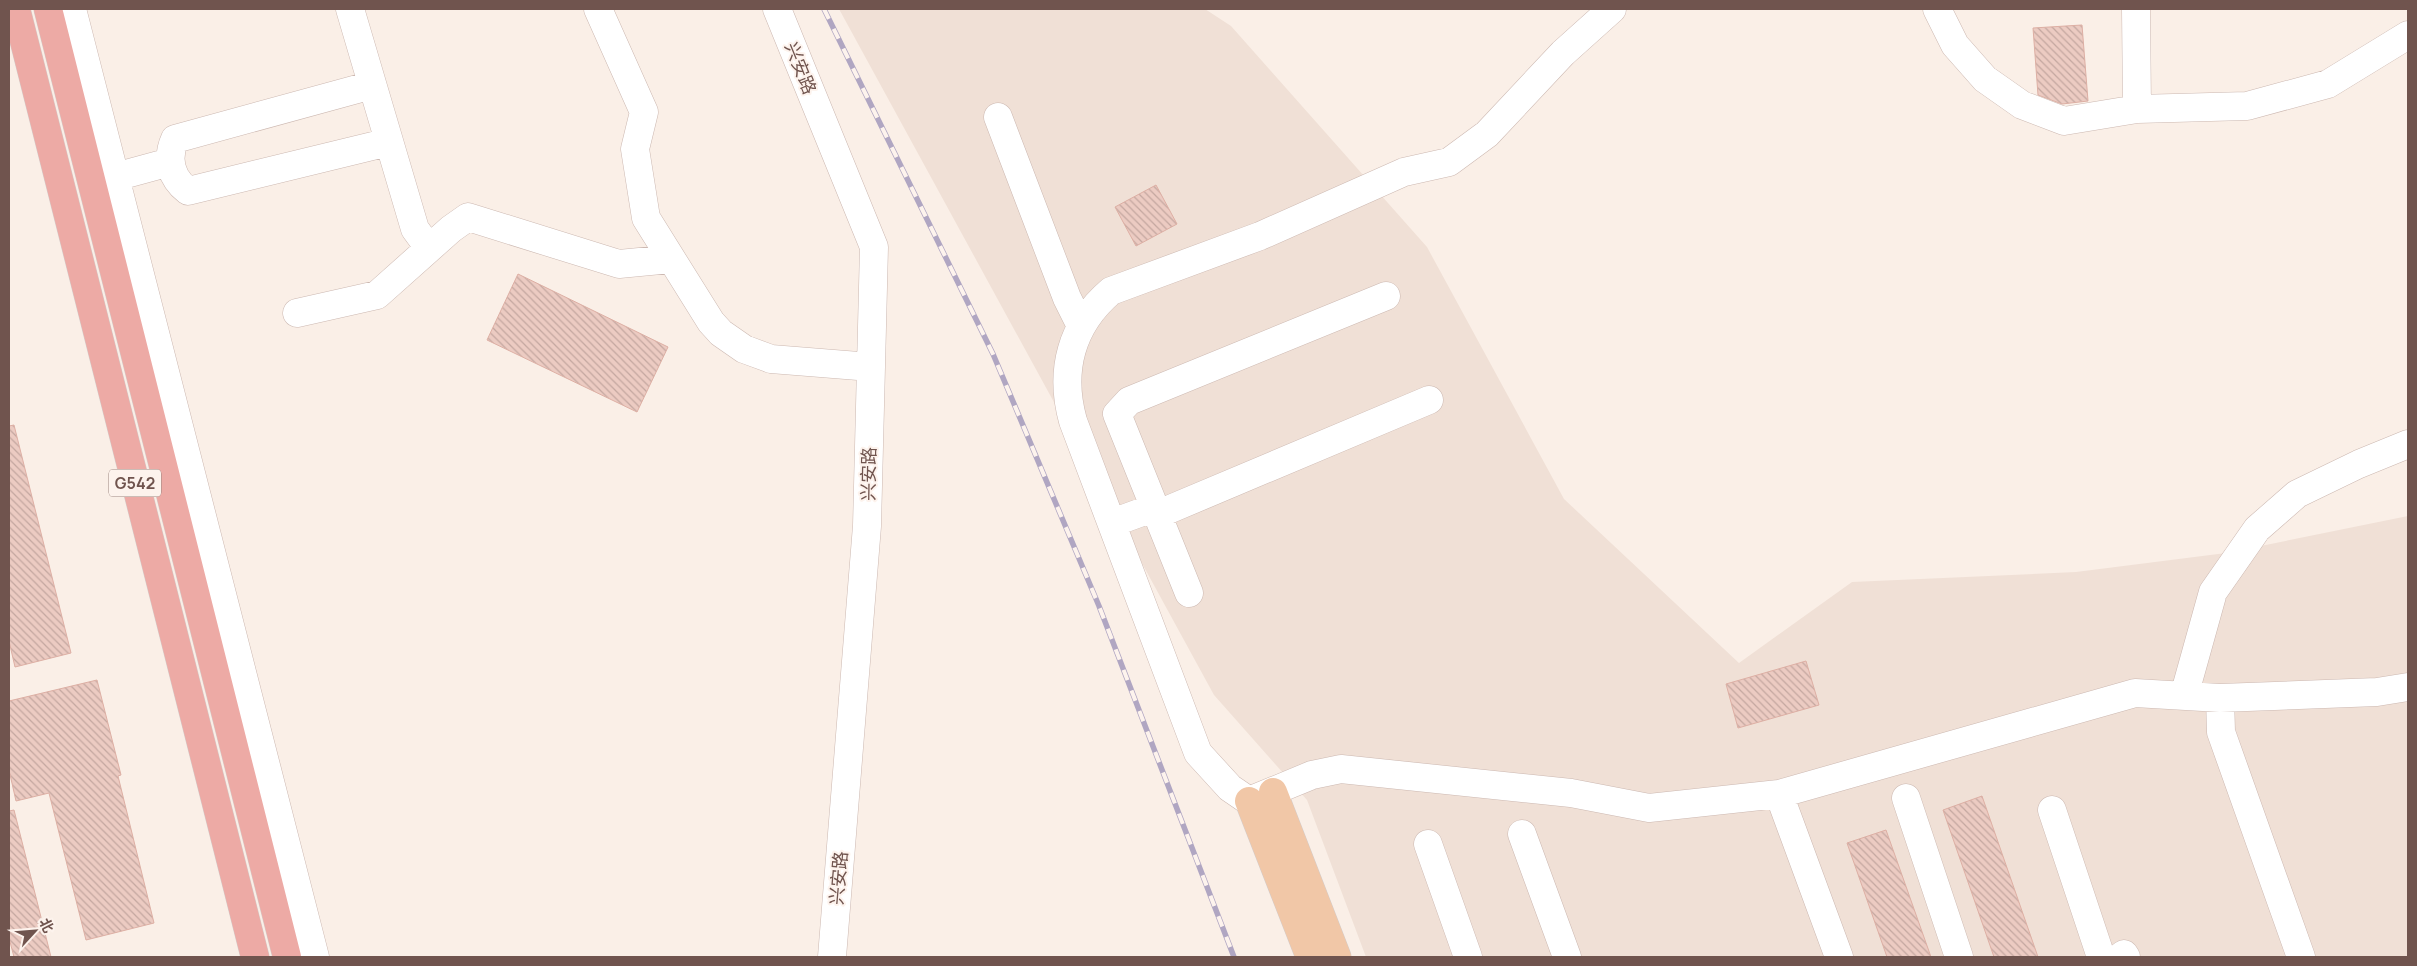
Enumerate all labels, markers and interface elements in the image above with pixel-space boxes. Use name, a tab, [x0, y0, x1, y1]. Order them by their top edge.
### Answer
street label: 兴安路	[780, 38, 822, 98]
street label: 兴安路	[856, 447, 880, 501]
road number: G542	[109, 469, 161, 496]
street label: 兴安路	[824, 850, 852, 906]
north arrow	[10, 906, 60, 956]
text: 北	[36, 915, 59, 936]

